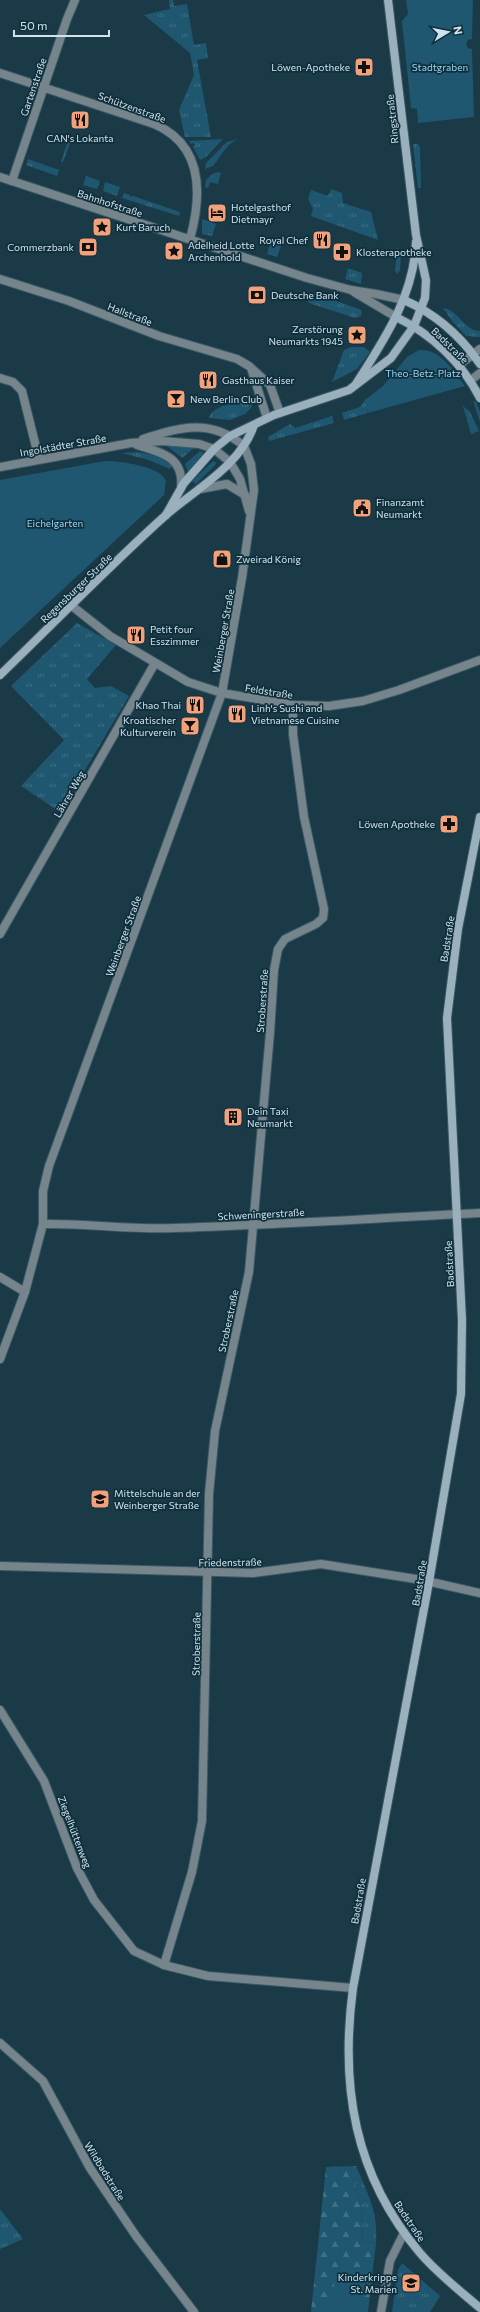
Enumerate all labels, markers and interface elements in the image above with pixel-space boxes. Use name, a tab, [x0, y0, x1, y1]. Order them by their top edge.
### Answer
scale bar	[14, 12, 109, 38]
north arrow	[428, 12, 468, 52]
text: 50 m	[20, 18, 48, 32]
text: N	[451, 25, 465, 35]
street label: Gartenstraße	[17, 56, 49, 118]
pharmacy icon: Löwen-Apotheke	[353, 56, 375, 78]
place label: Löwen-Apotheke	[271, 61, 350, 73]
park label: Stadtgraben	[412, 61, 468, 73]
street label: Schützenstraße	[96, 89, 168, 125]
street label: Ringstraße	[383, 94, 401, 144]
restaurant icon: CAN's Lokanta	[69, 109, 91, 131]
place label: CAN's Lokanta	[46, 132, 114, 144]
street label: Bahnhofstraße	[76, 187, 144, 219]
place label: Hotelgasthof Dietmayr	[231, 201, 291, 225]
hotel icon: Hotelgasthof Dietmayr	[206, 202, 228, 224]
place icon: Kurt Baruch	[91, 216, 113, 238]
place label: Kurt Baruch	[116, 221, 170, 233]
restaurant icon: Royal Chef	[311, 229, 333, 251]
place label: Royal Chef	[259, 234, 308, 246]
bank icon: Commerzbank	[77, 236, 99, 258]
place label: Adelheid Lotte Archenhold	[188, 239, 255, 263]
place icon: Adelheid Lotte Archenhold	[163, 240, 185, 262]
place label: Commerzbank	[7, 241, 75, 253]
pharmacy icon: Klosterapotheke	[331, 241, 353, 263]
place label: Klosterapotheke	[356, 246, 431, 258]
bank icon: Deutsche Bank	[246, 284, 268, 306]
place label: Deutsche Bank	[271, 289, 339, 301]
street label: Hallstraße	[106, 300, 154, 328]
place label: Zerstörung Neumarkts 1945	[269, 323, 344, 347]
place icon: Zerstörung Neumarkts 1945	[346, 324, 368, 346]
street label: Badstraße	[429, 325, 471, 365]
park label: Theo-Betz-Platz	[385, 367, 461, 379]
restaurant icon: Gasthaus Kaiser	[197, 369, 219, 391]
place label: Gasthaus Kaiser	[222, 374, 295, 386]
bar icon: New Berlin Club	[165, 388, 187, 410]
place label: New Berlin Club	[190, 393, 262, 405]
street label: Ingolstädter Straße	[19, 431, 107, 459]
place label: Finanzamt Neumarkt	[376, 496, 424, 520]
public building icon: Finanzamt Neumarkt	[351, 497, 373, 519]
park label: Eichelgarten	[27, 517, 83, 529]
shop icon: Zweirad König	[211, 548, 233, 570]
street label: Regensburger Straße	[38, 551, 114, 625]
place label: Zweirad König	[236, 553, 301, 565]
street label: Weinberger Straße	[210, 588, 236, 674]
place label: Petit four Esszimmer	[150, 623, 199, 647]
restaurant icon: Petit four Esszimmer	[125, 624, 147, 646]
street label: Feldstraße	[244, 681, 294, 701]
restaurant icon: Khao Thai	[184, 694, 206, 716]
place label: Khao Thai	[135, 699, 181, 711]
place label: Linh's Sushi and Vietnamese Cuisine	[251, 702, 340, 726]
restaurant icon: Linh's Sushi and Vietnamese Cuisine	[226, 703, 248, 725]
place label: Kroatischer Kulturverein	[120, 714, 176, 738]
bar icon: Kroatischer Kulturverein	[179, 715, 201, 737]
street label: Lährer Weg	[51, 768, 87, 819]
pharmacy icon: Löwen Apotheke	[438, 813, 460, 835]
place label: Löwen Apotheke	[358, 818, 435, 830]
street label: Weinberger Straße	[103, 894, 143, 978]
street label: Badstraße	[437, 915, 457, 963]
street label: Stroberstraße	[254, 969, 270, 1033]
place label: Dein Taxi Neumarkt	[247, 1105, 293, 1129]
building icon: Dein Taxi Neumarkt	[222, 1106, 244, 1128]
street label: Schweningerstraße	[217, 1206, 305, 1222]
street label: Badstraße	[442, 1240, 456, 1288]
street label: Stroberstraße	[216, 1289, 240, 1353]
place label: Mittelschule an der Weinberger Straße	[114, 1487, 201, 1511]
school or university icon: Mittelschule an der Weinberger Straße	[89, 1488, 111, 1510]
street label: Friedenstraße	[198, 1555, 262, 1569]
street label: Badstraße	[409, 1559, 429, 1607]
street label: Stroberstraße	[189, 1612, 203, 1676]
street label: Ziegelhüttenweg	[56, 1794, 95, 1870]
street label: Badstraße	[348, 1877, 368, 1925]
street label: Wildbadstraße	[82, 2139, 128, 2203]
street label: Badstraße	[392, 2198, 428, 2244]
place label: Kinderkrippe St. Marien	[338, 2271, 397, 2295]
school or university icon: Kinderkrippe St. Marien	[400, 2272, 422, 2294]

